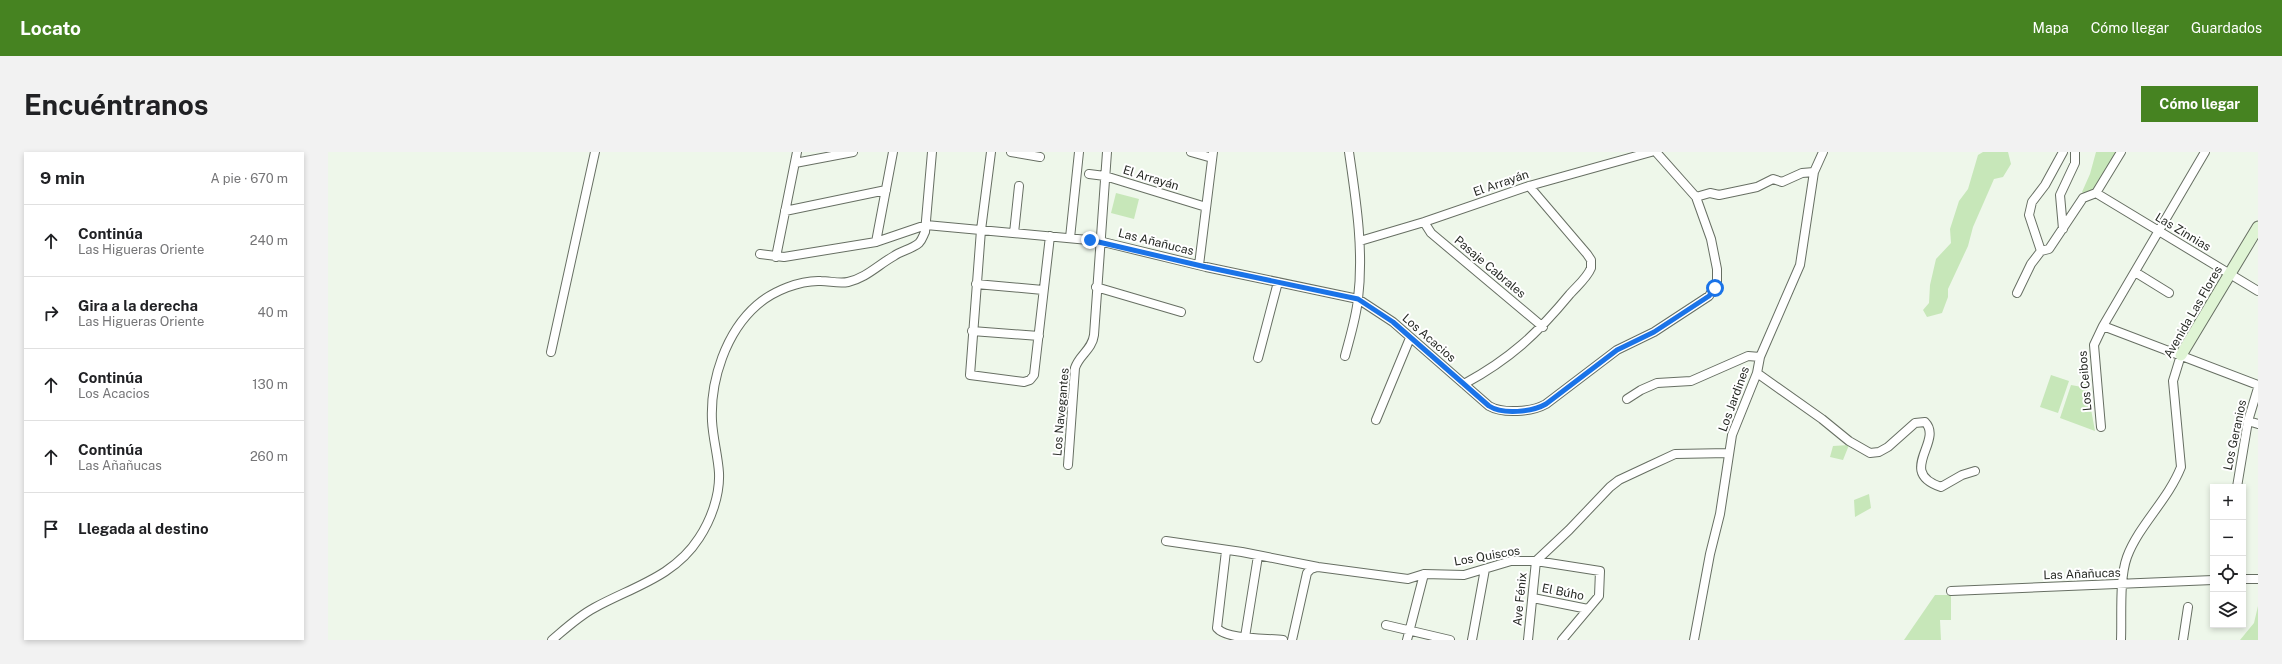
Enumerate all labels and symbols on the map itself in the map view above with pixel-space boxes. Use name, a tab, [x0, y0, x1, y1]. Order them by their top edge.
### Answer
street label: El Arrayán	[1121, 163, 1181, 193]
street label: El Arrayán	[1471, 167, 1531, 199]
street label: Las Zinnias	[2153, 210, 2213, 254]
street label: Las Añañucas	[1117, 226, 1195, 258]
route end	[1081, 231, 1099, 249]
street label: Pasaje Cabrales	[1451, 233, 1529, 301]
street label: Avenida Las Flores	[2161, 263, 2225, 361]
route start	[1706, 279, 1724, 297]
street label: Los Acacios	[1399, 311, 1459, 365]
street label: Los Ceibos	[2075, 350, 2095, 412]
street label: Los Jardines	[1716, 365, 1752, 433]
street label: Los Navegantes	[1050, 367, 1072, 457]
street label: Los Geranios	[2221, 398, 2249, 472]
street label: Los Quiscos	[1453, 543, 1521, 569]
street label: Las Añañucas	[2043, 566, 2121, 582]
street label: Ave Fénix	[1510, 571, 1530, 626]
street label: El Búho	[1541, 581, 1585, 603]

